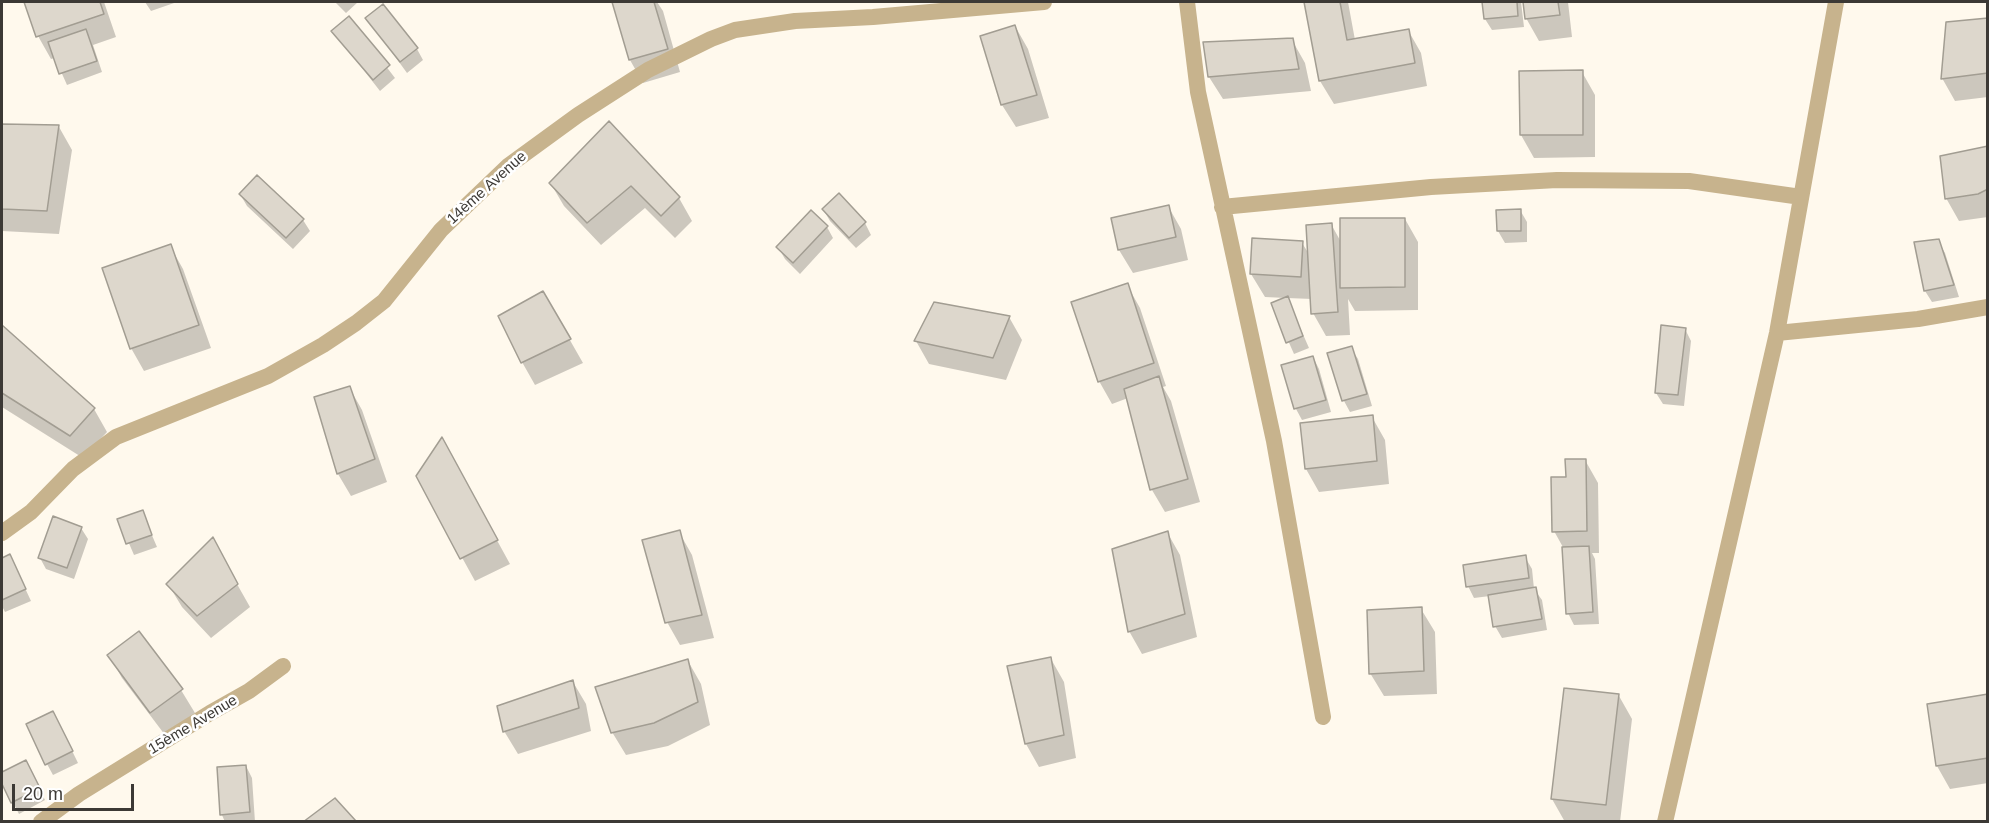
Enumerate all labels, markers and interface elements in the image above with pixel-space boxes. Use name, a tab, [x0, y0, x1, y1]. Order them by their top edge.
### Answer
street label: 14ème Avenue	[444, 148, 530, 228]
street label: 15ème Avenue	[145, 691, 241, 759]
scale bar	[15, 772, 136, 810]
text: 20 m	[23, 784, 63, 804]

